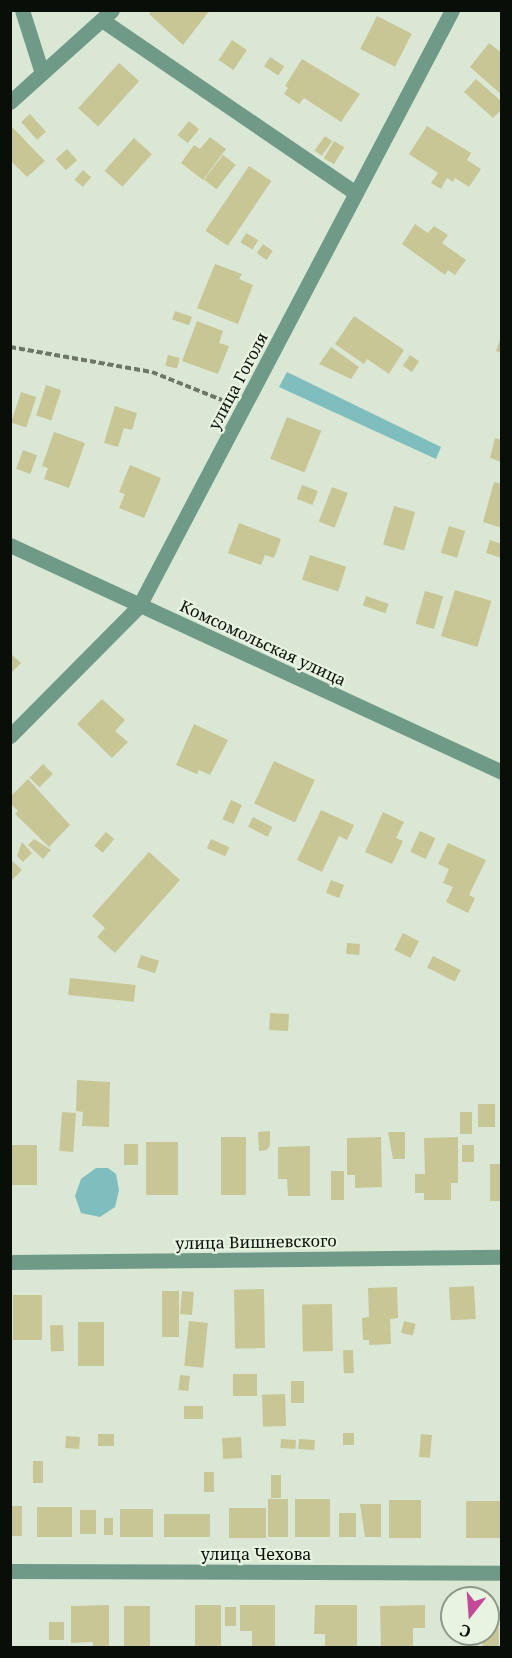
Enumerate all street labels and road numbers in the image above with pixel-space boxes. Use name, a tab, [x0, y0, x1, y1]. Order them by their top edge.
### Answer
street label: улица Гоголя	[204, 329, 272, 433]
street label: Комсомольская улица	[177, 596, 349, 690]
street label: улица Вишневского	[175, 1231, 337, 1253]
street label: улица Чехова	[201, 1544, 311, 1564]

